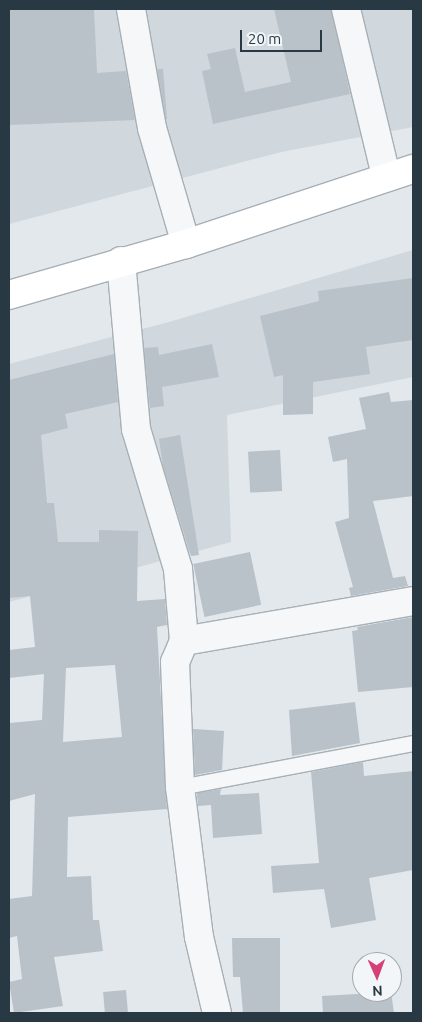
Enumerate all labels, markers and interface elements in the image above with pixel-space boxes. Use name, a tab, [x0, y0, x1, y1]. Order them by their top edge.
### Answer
scale bar	[242, 20, 324, 52]
text: 20 m	[248, 30, 281, 47]
north arrow	[352, 952, 402, 1002]
text: N	[372, 983, 383, 999]

